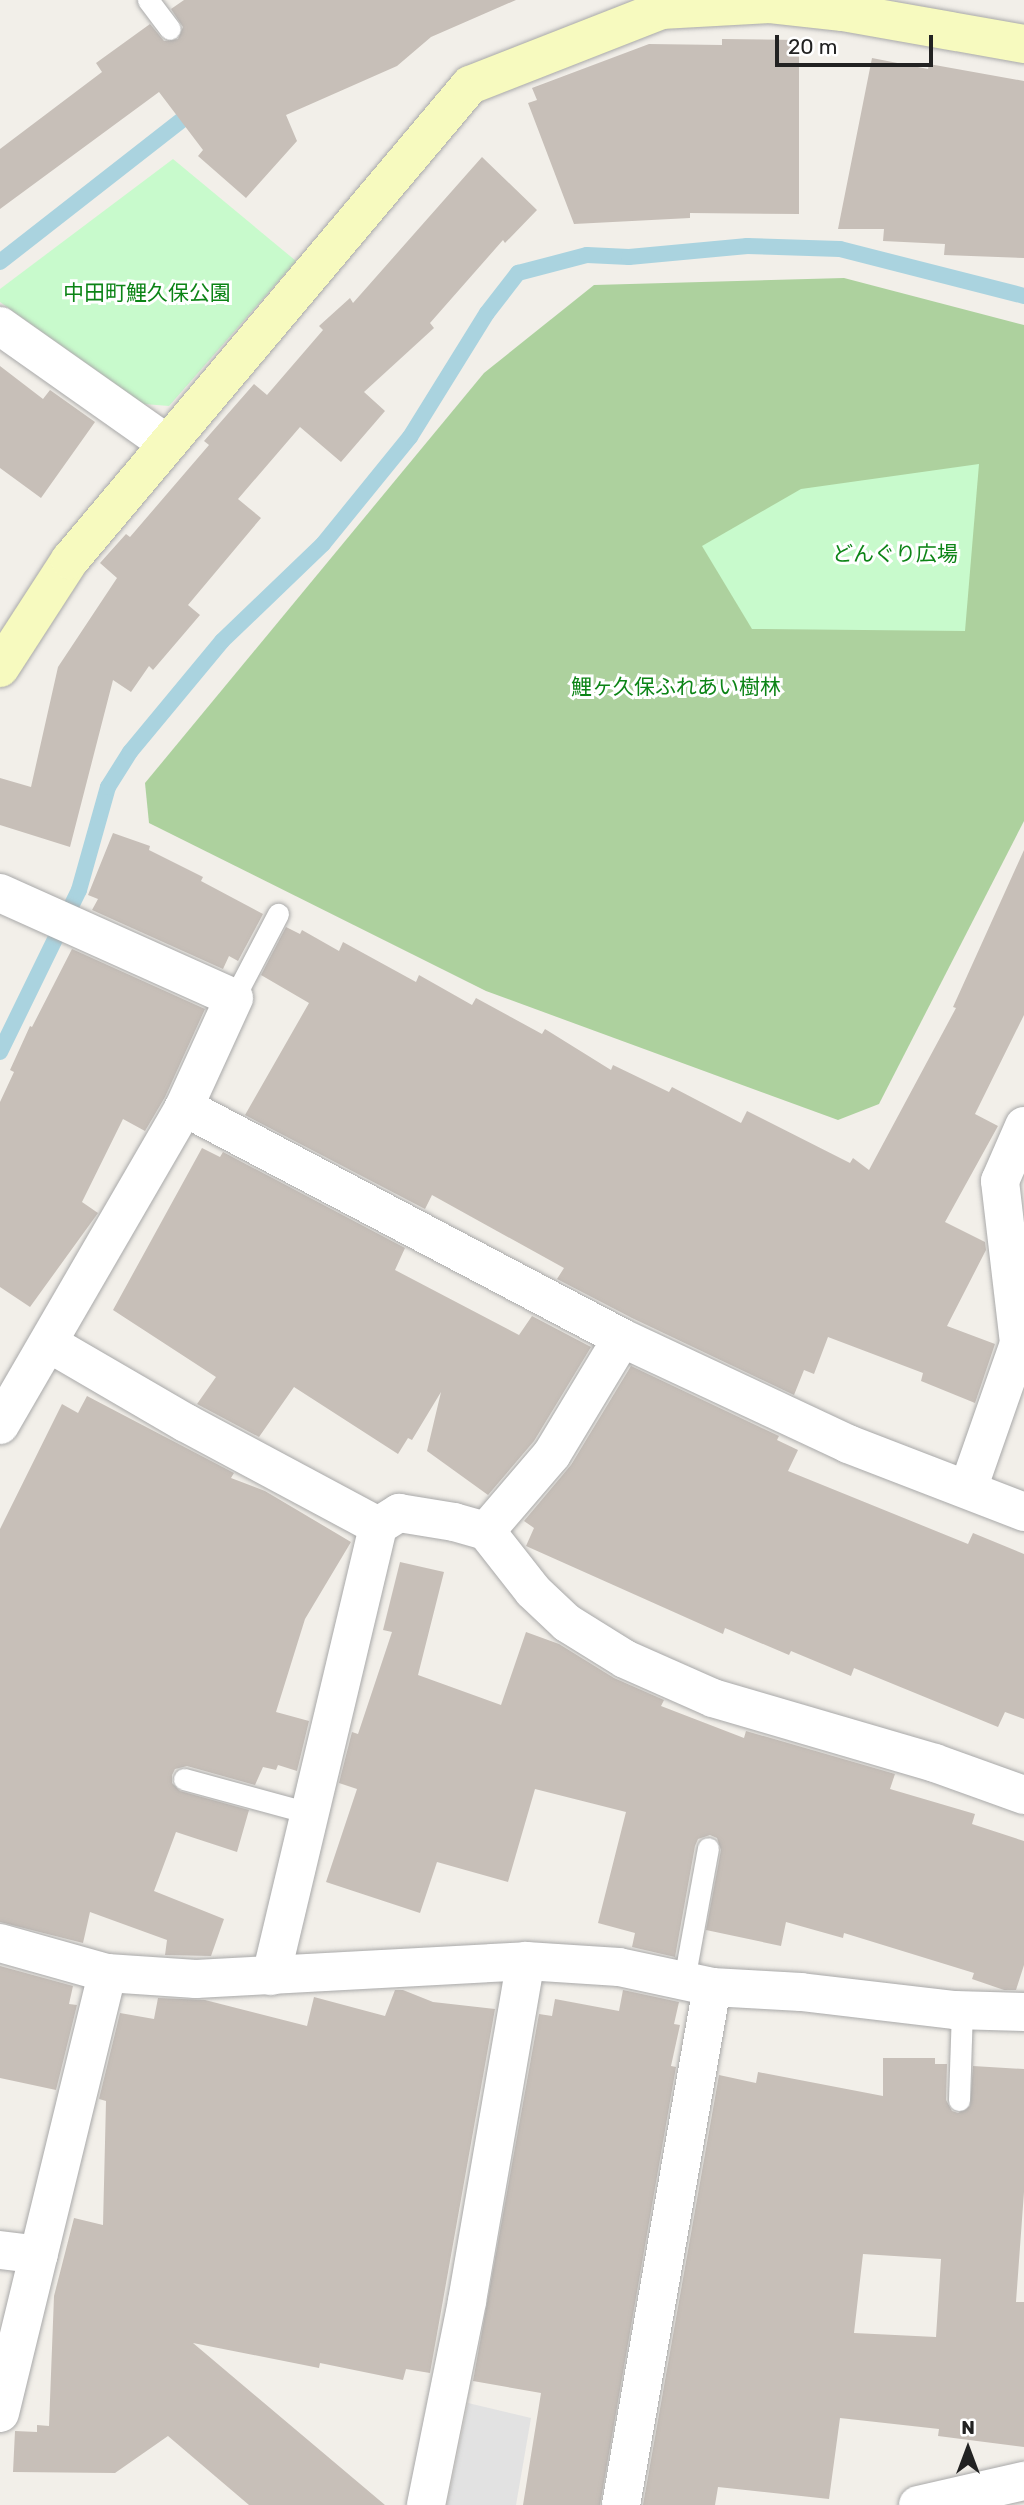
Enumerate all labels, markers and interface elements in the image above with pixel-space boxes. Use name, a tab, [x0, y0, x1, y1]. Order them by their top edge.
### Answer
scale bar	[779, 21, 936, 65]
text: 20 m	[788, 34, 837, 59]
park label: 中田町鯉久保公園	[63, 280, 231, 306]
park label: どんぐり広場	[832, 541, 958, 567]
park label: 鯉ヶ久保ふれあい樹林	[571, 674, 781, 700]
north arrow	[933, 2414, 1003, 2484]
text: N	[961, 2416, 975, 2439]

